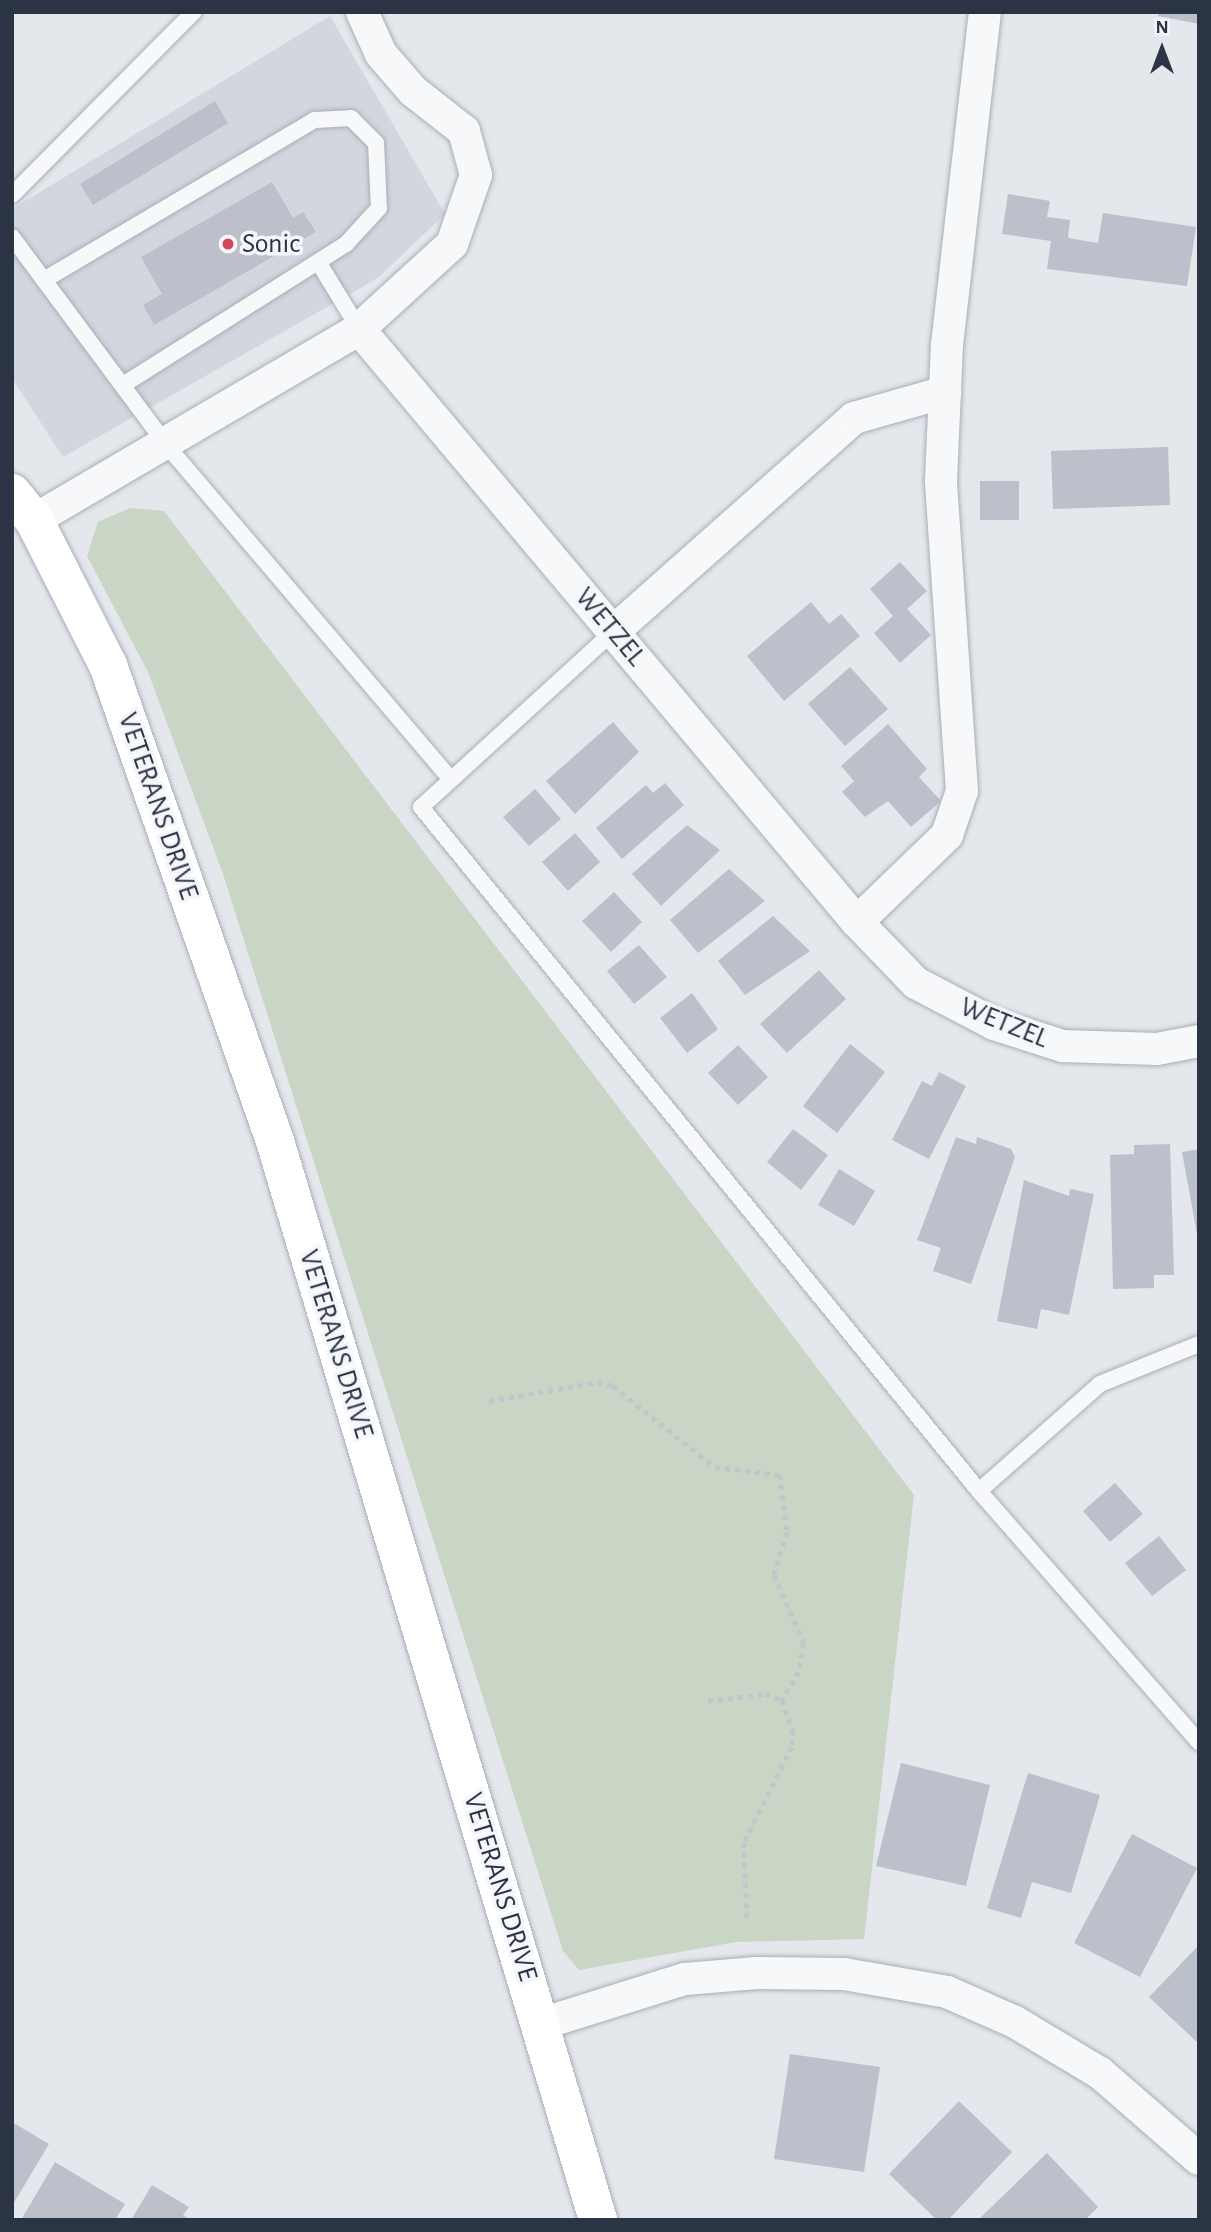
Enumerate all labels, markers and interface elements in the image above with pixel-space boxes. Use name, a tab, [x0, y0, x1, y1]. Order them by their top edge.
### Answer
north arrow	[1127, 14, 1197, 84]
text: N	[1155, 18, 1169, 37]
place label: Sonic	[242, 227, 300, 261]
marker: Sonic	[220, 236, 236, 252]
street label: WETZEL	[568, 581, 652, 673]
street label: VETERANS DRIVE	[110, 708, 206, 904]
street label: WETZEL	[955, 990, 1053, 1056]
street label: VETERANS DRIVE	[291, 1246, 381, 1442]
street label: VETERANS DRIVE	[455, 1789, 545, 1985]

